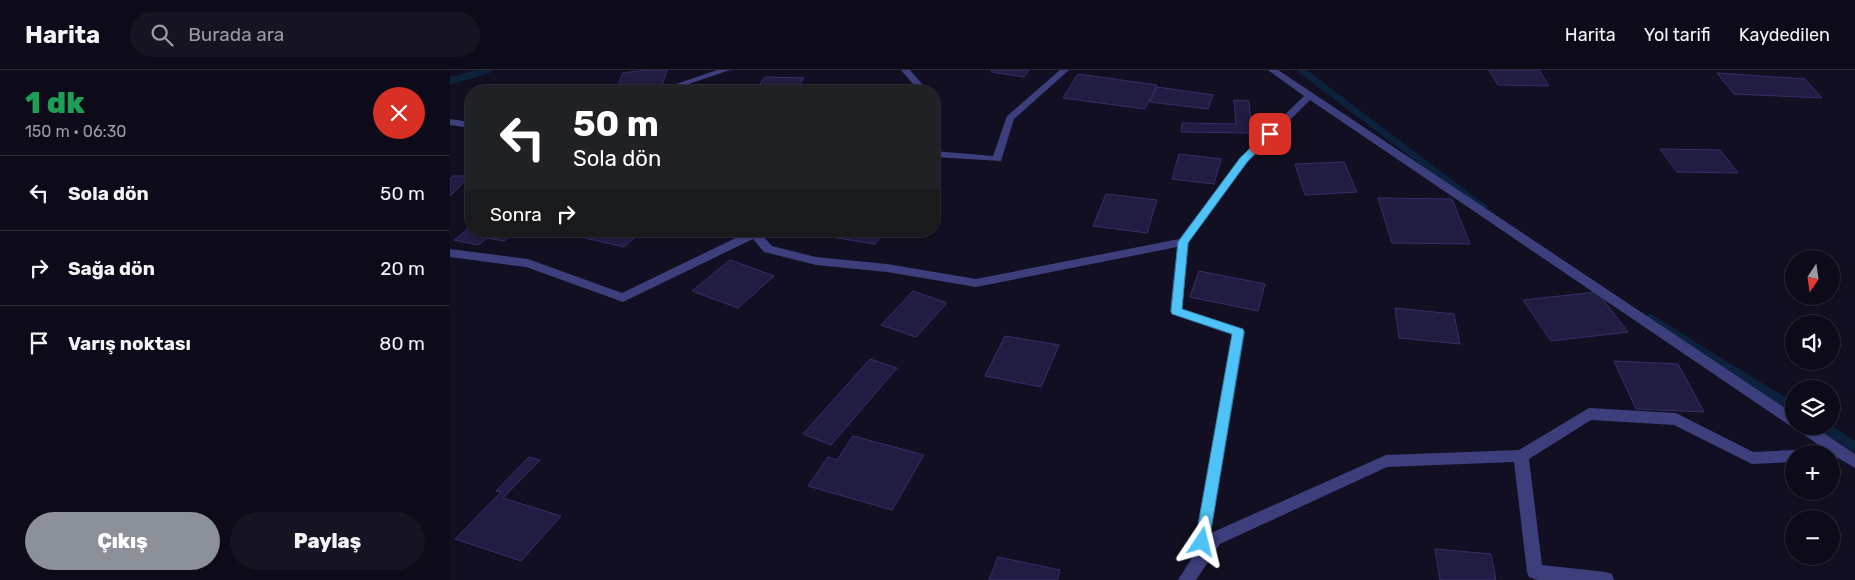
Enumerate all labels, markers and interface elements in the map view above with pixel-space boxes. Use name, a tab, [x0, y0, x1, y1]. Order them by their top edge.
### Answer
search box	[130, 12, 480, 57]
text: Harita	[25, 21, 100, 49]
icon: search	[148, 21, 176, 49]
text: Burada ara	[188, 23, 284, 46]
text: Harita	[1565, 24, 1616, 46]
text: Yol tarifi	[1644, 24, 1711, 46]
text: Kaydedilen	[1739, 24, 1830, 46]
text: 1 dk	[25, 85, 85, 121]
button: close	[373, 87, 425, 139]
text: 50 m	[573, 103, 659, 145]
icon: left	[490, 105, 555, 170]
pin	[1249, 113, 1291, 155]
icon: arrive	[1256, 120, 1284, 148]
text: 150 m · 06:30	[25, 122, 126, 141]
text: Sola dön	[573, 145, 661, 172]
icon: left	[25, 179, 53, 207]
text: Sola dön	[68, 182, 149, 205]
text: 50 m	[380, 182, 425, 205]
icon: right	[552, 200, 580, 228]
text: Sonra	[490, 203, 542, 226]
north arrow	[1785, 250, 1840, 305]
map controls	[1785, 250, 1840, 565]
icon: right	[25, 254, 53, 282]
text: Sağa dön	[68, 257, 155, 280]
text: 20 m	[380, 257, 425, 280]
button: sound	[1785, 315, 1840, 370]
icon: arrive	[25, 329, 53, 357]
text: Varış noktası	[68, 332, 191, 355]
text: 80 m	[379, 332, 425, 355]
button: layers	[1785, 380, 1840, 435]
button: +	[1785, 445, 1840, 500]
button: −	[1785, 510, 1840, 565]
button: Çıkış	[25, 512, 220, 570]
button: Paylaş	[230, 512, 425, 570]
position arrow	[1175, 515, 1227, 567]

